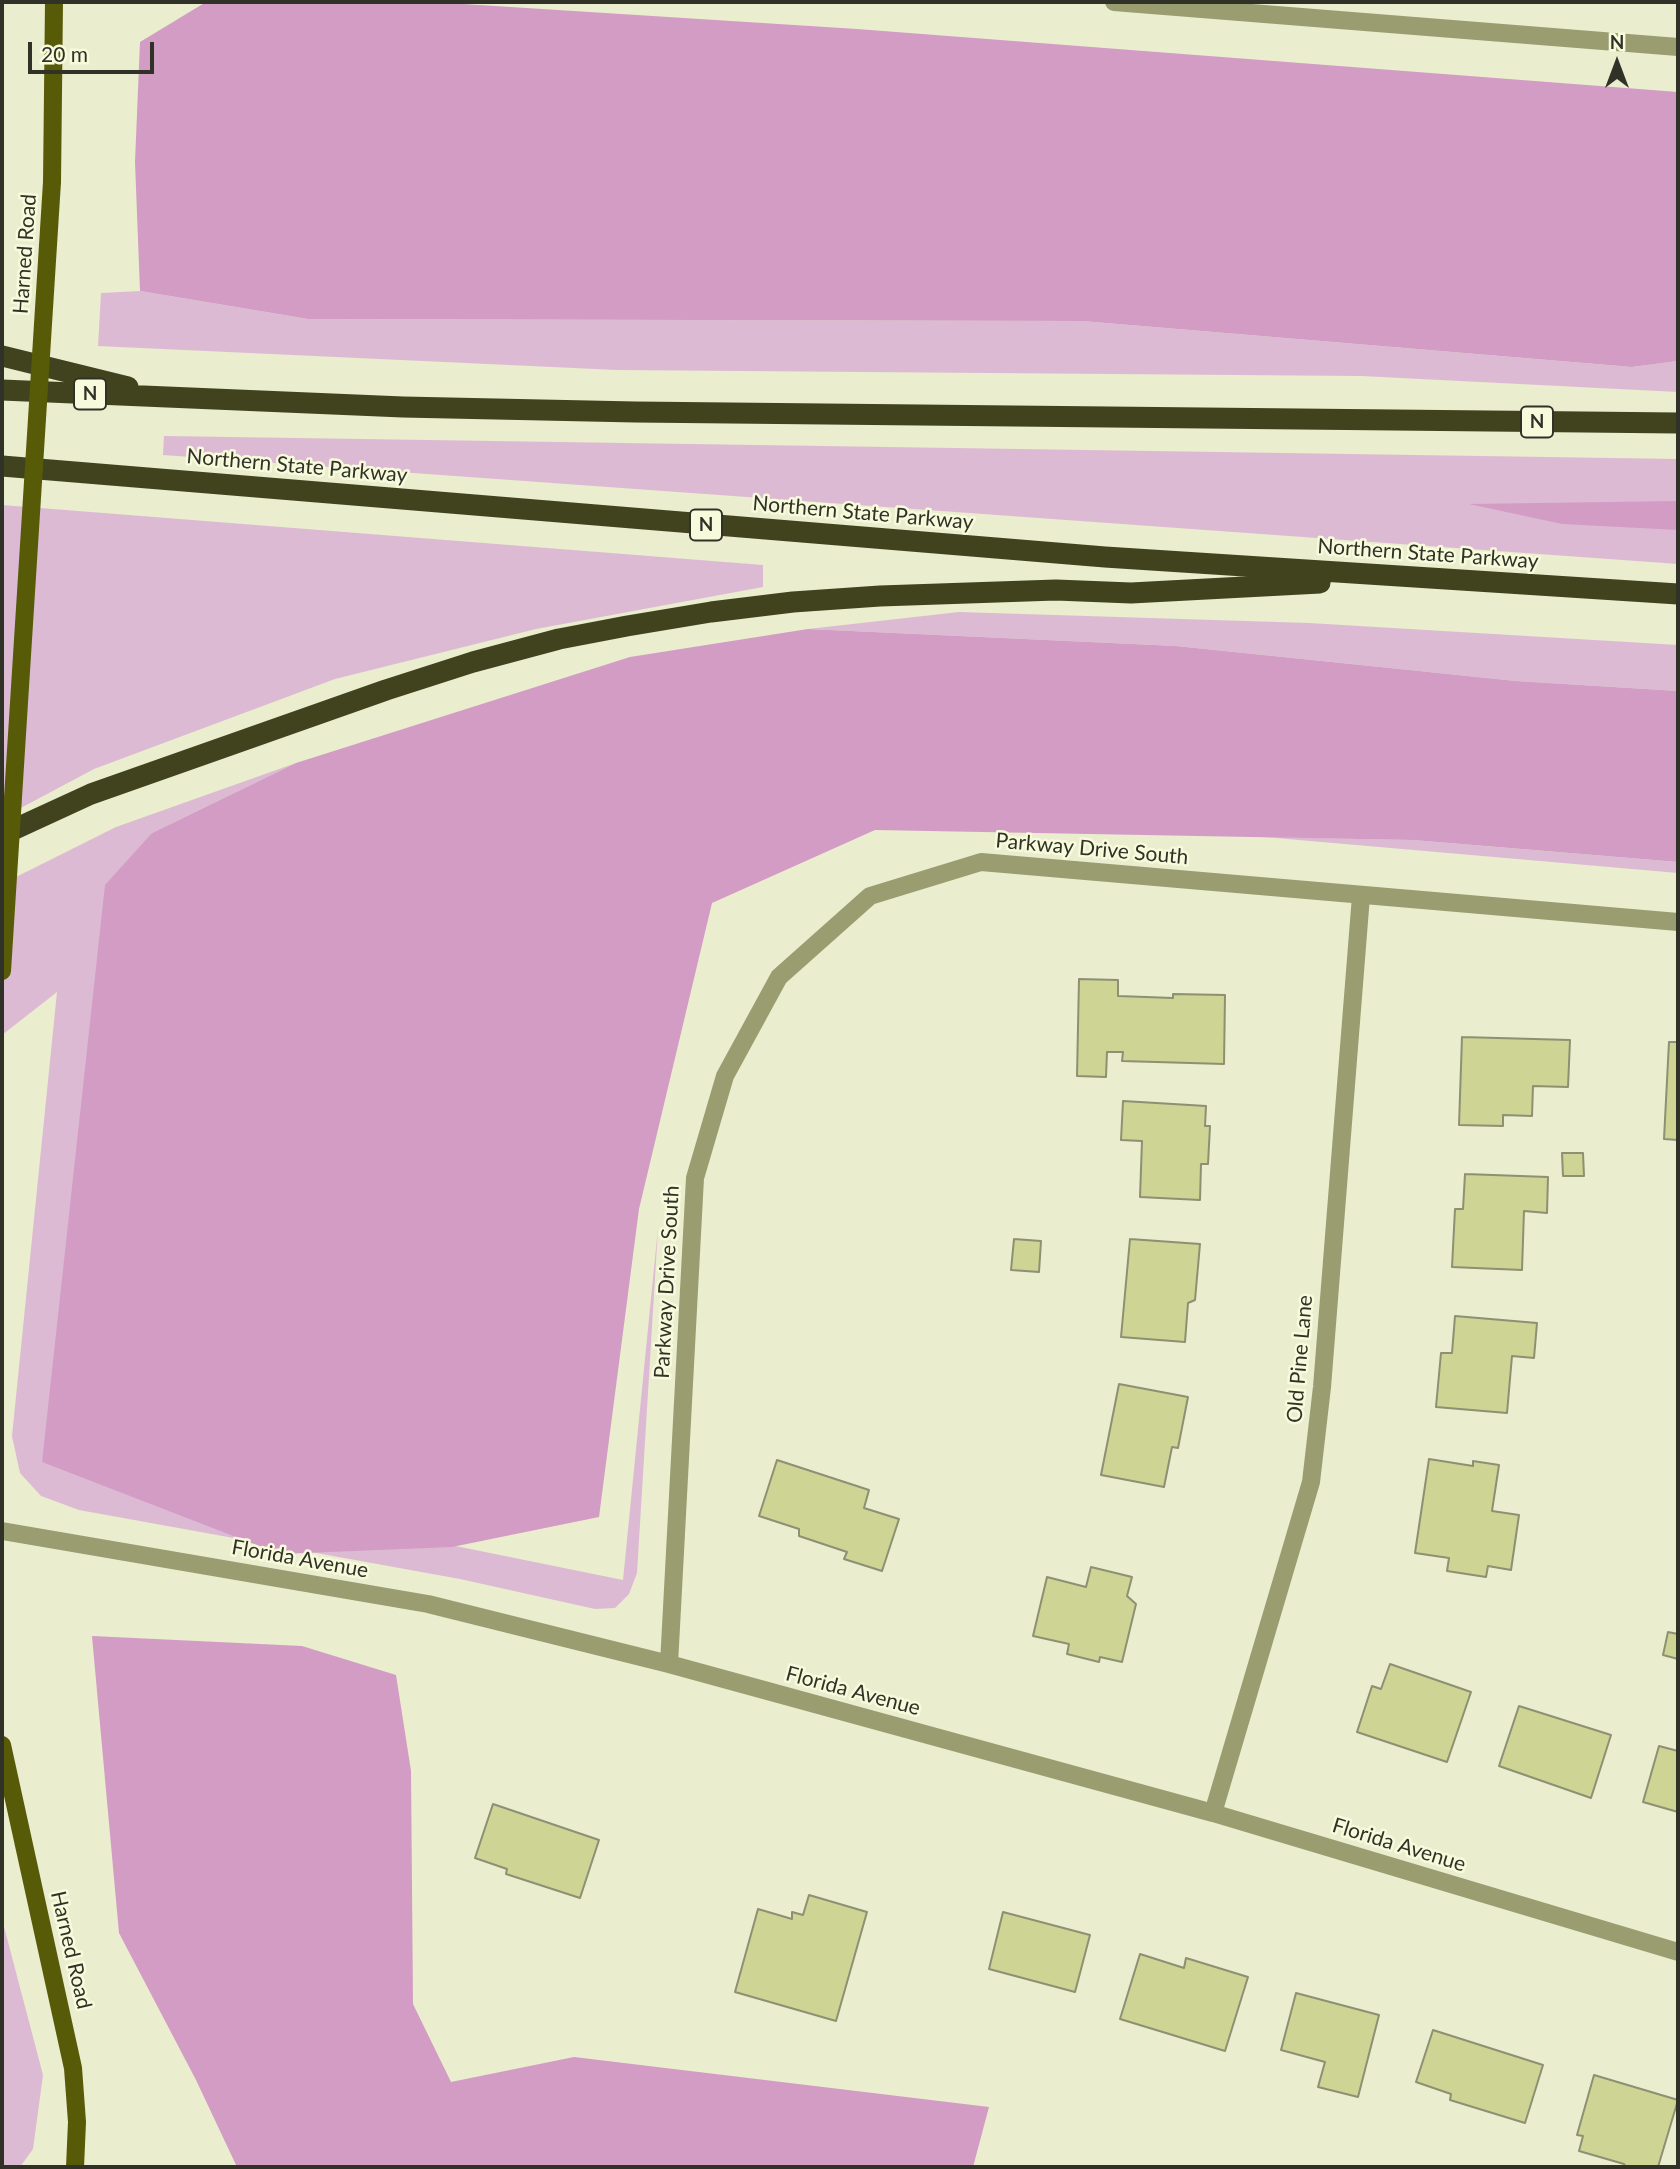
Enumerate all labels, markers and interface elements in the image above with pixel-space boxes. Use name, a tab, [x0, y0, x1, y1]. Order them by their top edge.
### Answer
scale bar	[32, 28, 158, 72]
north arrow	[1582, 28, 1652, 98]
text: N	[1610, 30, 1624, 53]
text: 20 m	[41, 41, 88, 66]
street label: Harned Road	[8, 193, 42, 315]
road number: N	[74, 378, 106, 410]
road number: N	[1521, 406, 1553, 438]
street label: Northern State Parkway	[186, 444, 408, 488]
street label: Northern State Parkway	[752, 491, 974, 535]
road number: N	[690, 510, 722, 540]
street label: Northern State Parkway	[1317, 534, 1539, 574]
street label: Parkway Drive South	[995, 828, 1189, 870]
street label: Parkway Drive South	[649, 1185, 685, 1379]
street label: Old Pine Lane	[1282, 1294, 1318, 1424]
street label: Florida Avenue	[230, 1535, 370, 1583]
street label: Florida Avenue	[783, 1661, 923, 1721]
street label: Florida Avenue	[1329, 1813, 1469, 1877]
street label: Harned Road	[45, 1889, 97, 2011]

